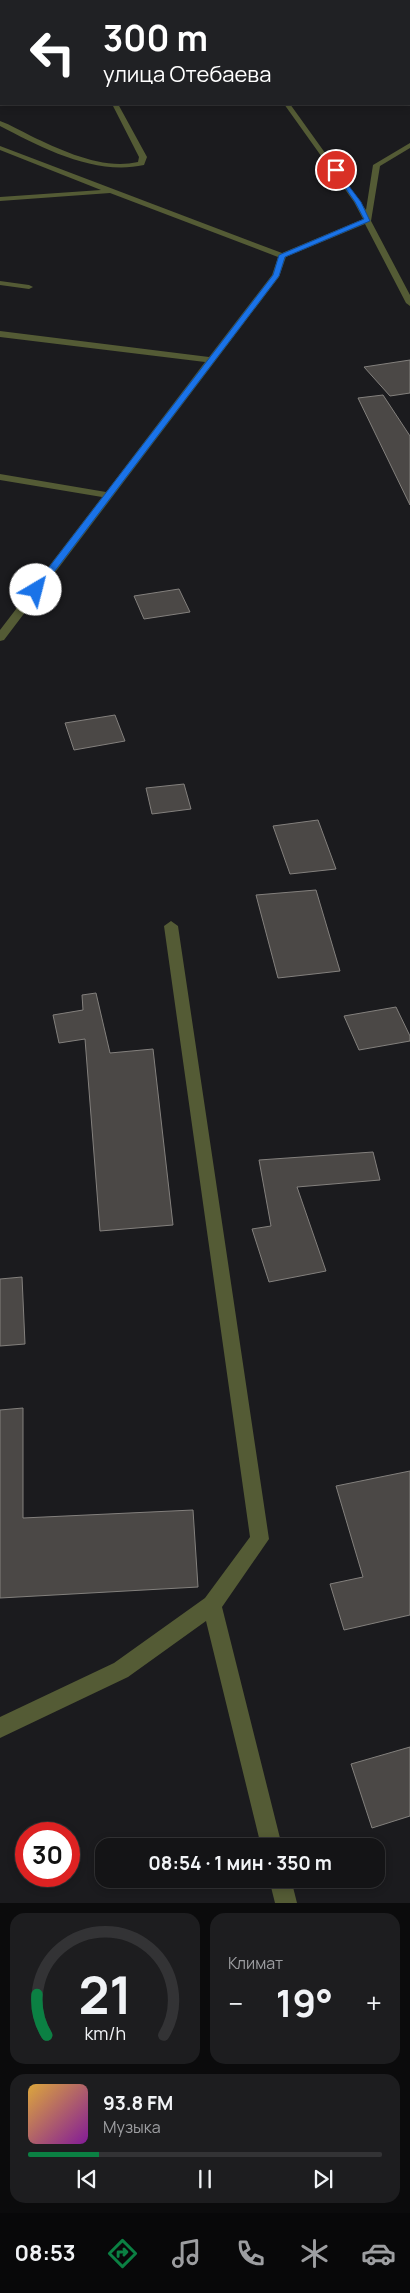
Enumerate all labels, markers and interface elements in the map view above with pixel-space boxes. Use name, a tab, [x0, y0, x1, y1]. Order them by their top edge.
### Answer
text: 300 m	[103, 14, 208, 62]
icon: left	[20, 20, 85, 85]
text: улица Отебаева	[103, 59, 271, 89]
pin	[315, 149, 357, 191]
icon: arrive	[322, 156, 350, 184]
position arrow	[9, 563, 61, 615]
speed limit sign: 30	[15, 1822, 80, 1887]
text: 08:54 · 1 мин · 350 m	[148, 1850, 332, 1876]
text: Климат	[228, 1952, 283, 1974]
text: 21	[78, 1959, 132, 2030]
text: 19°	[276, 1976, 333, 2028]
text: −	[228, 1984, 243, 2022]
text: +	[366, 1984, 382, 2022]
text: km/h	[84, 2021, 126, 2045]
text: 93.8 FM	[103, 2090, 173, 2116]
text: Музыка	[103, 2116, 161, 2138]
icon: previous	[73, 2165, 101, 2193]
icon: pause	[191, 2165, 219, 2193]
icon: next	[309, 2165, 337, 2193]
icon: directions	[105, 2236, 140, 2271]
icon: music	[169, 2236, 204, 2271]
icon: phone	[233, 2236, 268, 2271]
icon: climate	[297, 2236, 332, 2271]
icon: car	[361, 2236, 396, 2271]
text: 08:53	[14, 2238, 76, 2268]

